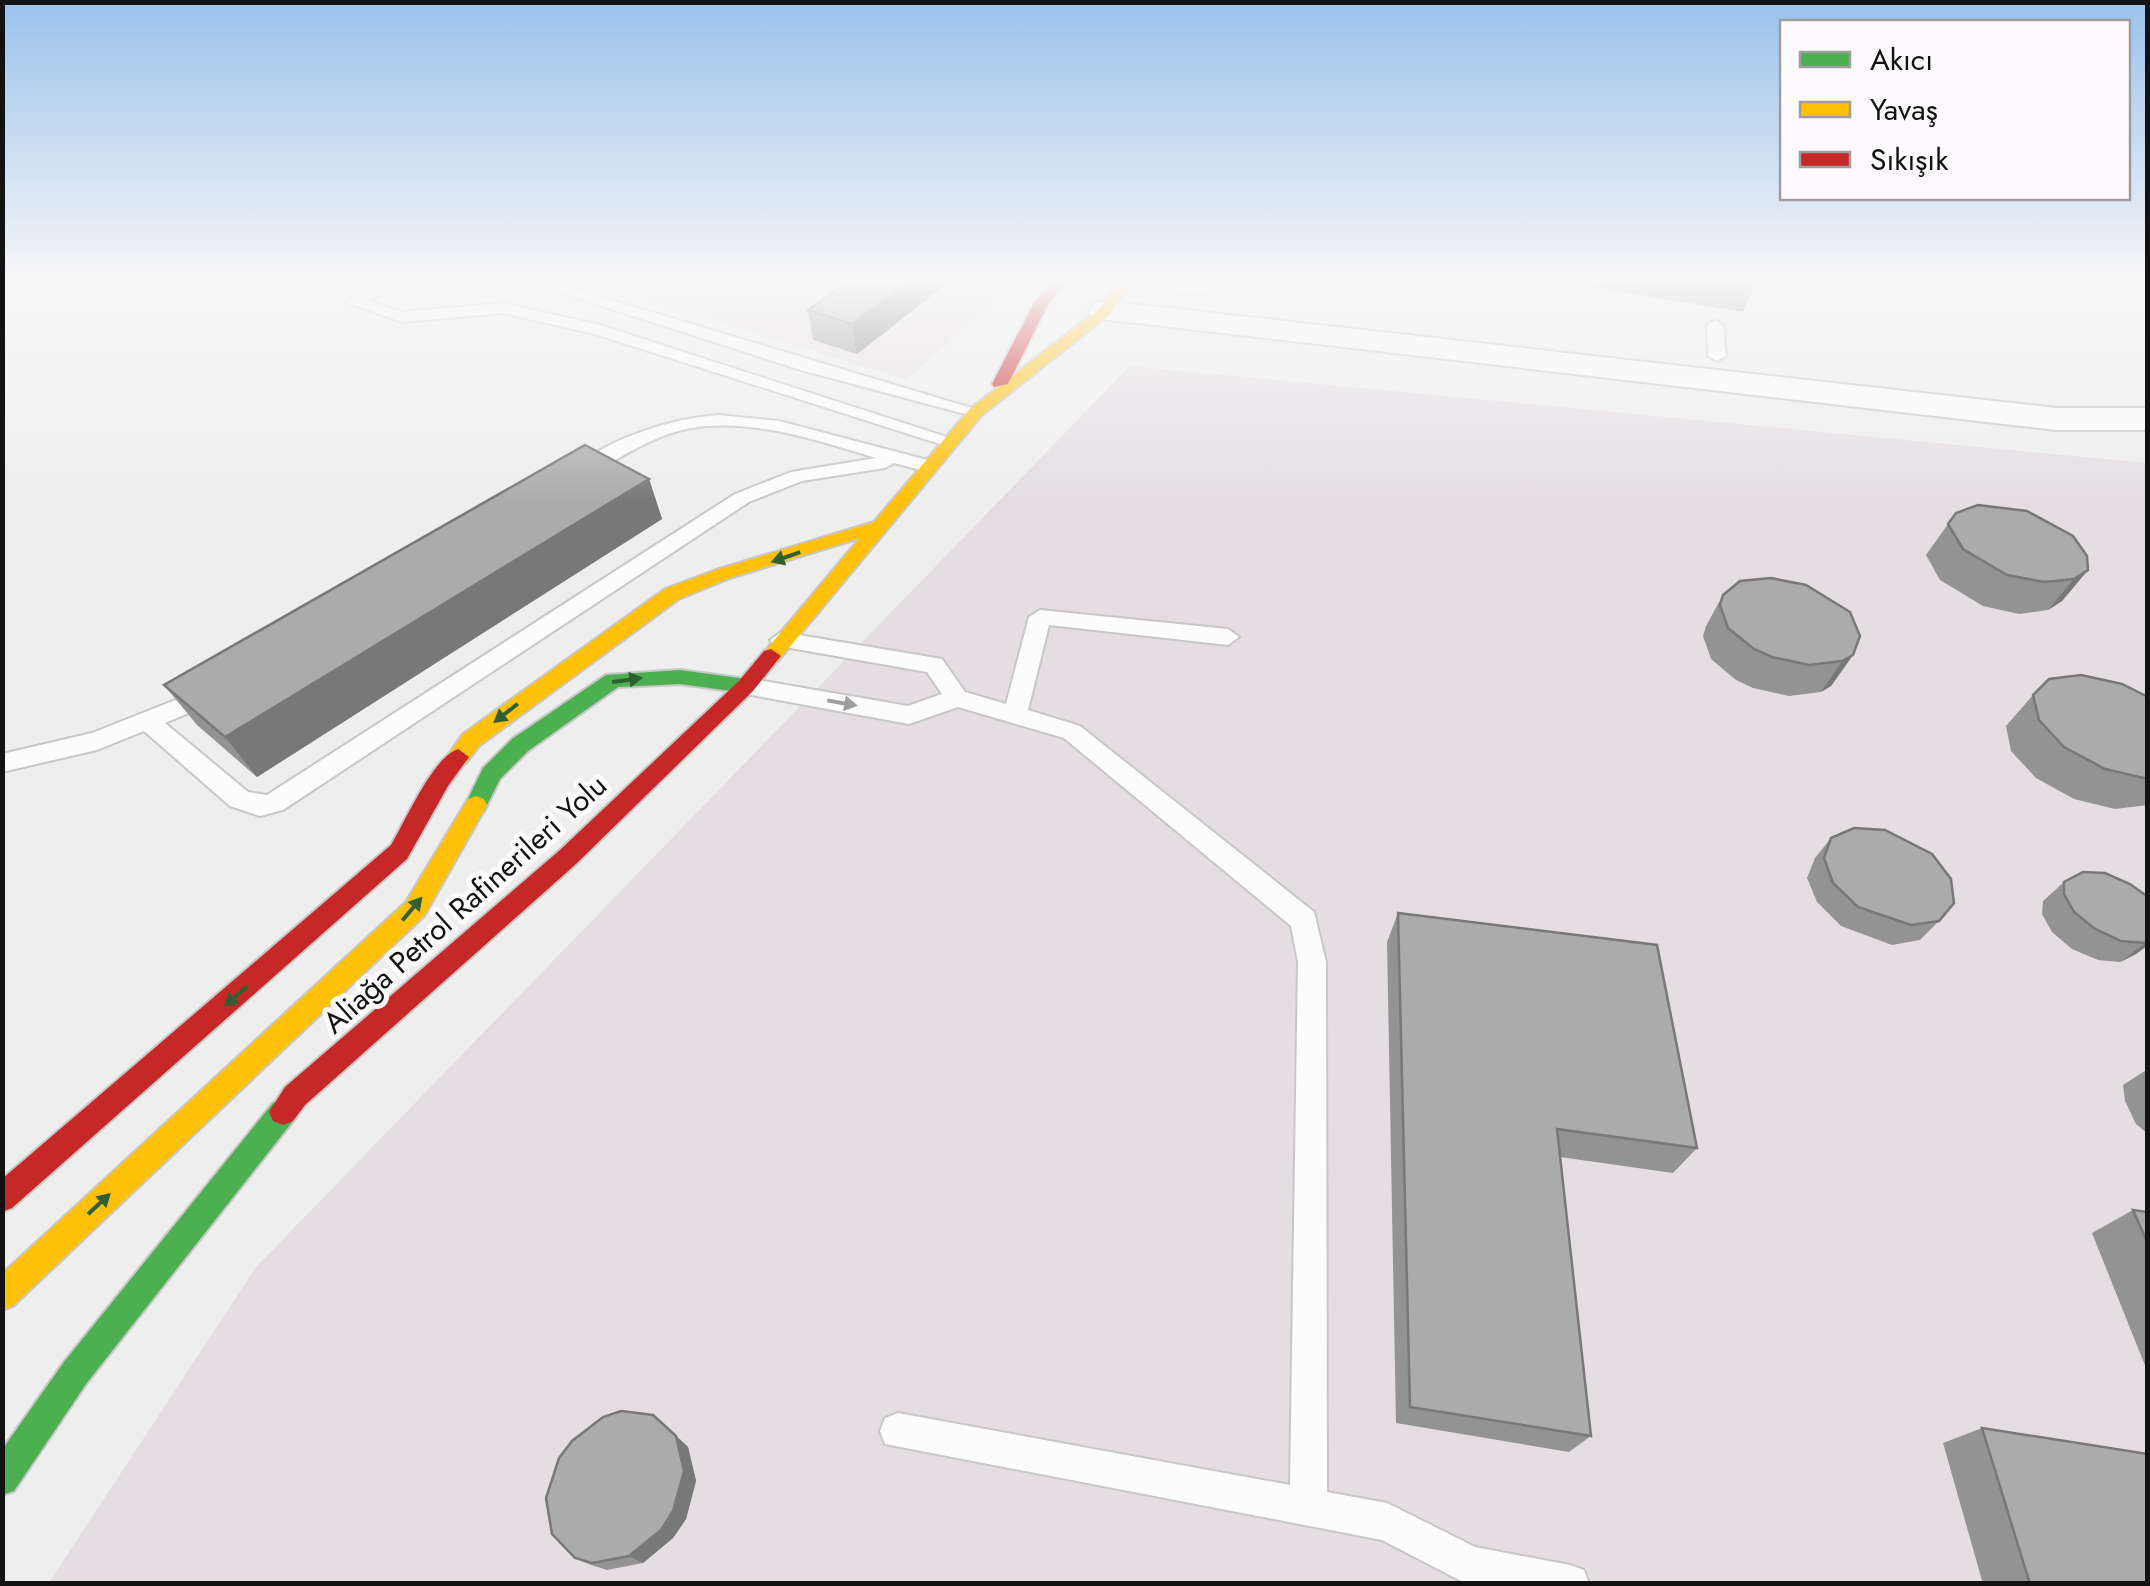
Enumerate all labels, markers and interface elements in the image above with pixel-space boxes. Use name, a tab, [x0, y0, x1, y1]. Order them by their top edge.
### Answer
legend	[1780, 20, 2130, 200]
text: Akıcı	[1870, 38, 1933, 81]
text: Yavaş	[1870, 88, 1938, 131]
text: Sıkışık	[1870, 138, 1949, 181]
one-way arrow	[771, 551, 801, 566]
one-way arrow	[612, 672, 643, 688]
one-way arrow	[826, 696, 858, 711]
one-way arrow	[493, 702, 518, 723]
street label: Aliağa Petrol Rafinerileri Yolu	[313, 764, 616, 1043]
one-way arrow	[401, 897, 422, 922]
one-way arrow	[224, 985, 249, 1007]
one-way arrow	[87, 1193, 111, 1216]

